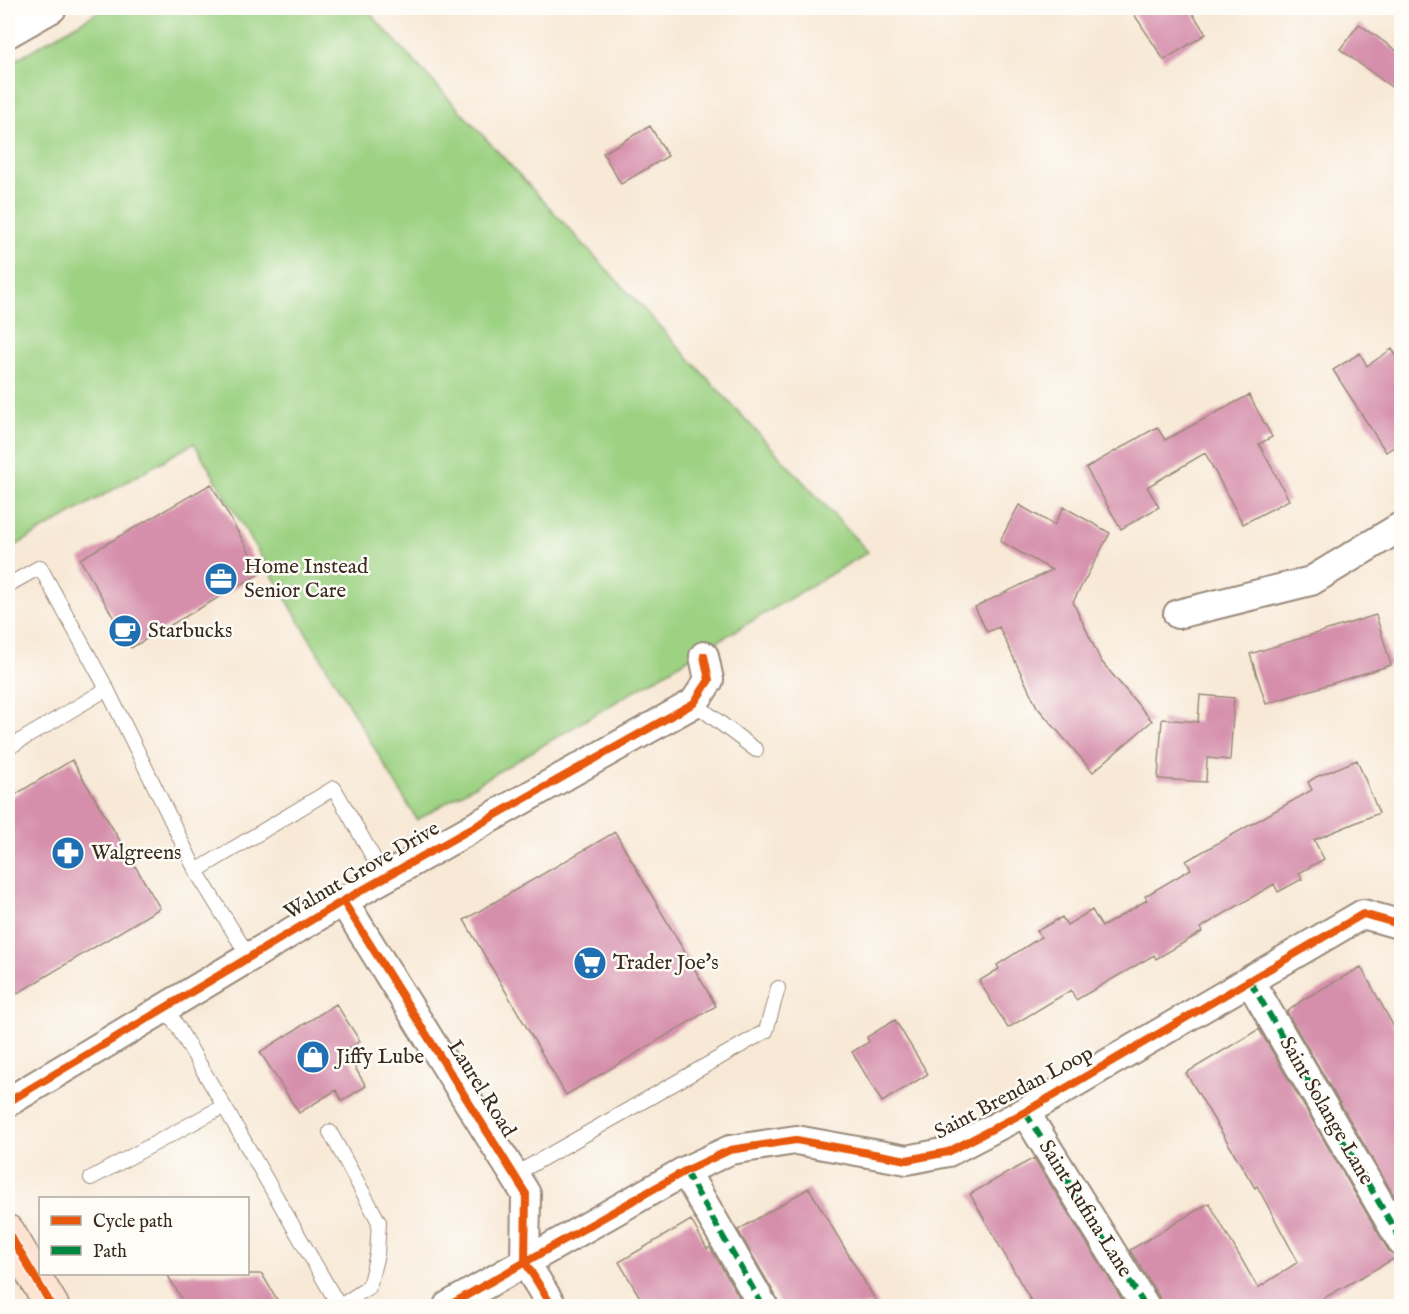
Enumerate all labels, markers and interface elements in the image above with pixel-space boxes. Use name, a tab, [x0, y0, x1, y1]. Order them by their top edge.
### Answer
place label: Home Instead Senior Care	[244, 554, 369, 605]
office icon: Home Instead Senior Care	[203, 561, 239, 597]
cafe icon: Starbucks	[107, 613, 143, 649]
place label: Starbucks	[148, 618, 232, 645]
street label: Walnut Grove Drive	[279, 815, 445, 926]
pharmacy icon: Walgreens	[50, 835, 86, 871]
place label: Walgreens	[91, 840, 182, 867]
supermarket icon: Trader Joe's	[572, 945, 608, 981]
place label: Trader Joe's	[613, 950, 719, 977]
street label: Saint Solange Lane	[1273, 1032, 1380, 1190]
street label: Laurel Road	[440, 1035, 522, 1143]
shop icon: Jiffy Lube	[295, 1039, 331, 1075]
street label: Saint Brendan Loop	[930, 1040, 1098, 1146]
place label: Jiffy Lube	[334, 1044, 424, 1071]
street label: Saint Rufina Lane	[1032, 1135, 1138, 1283]
legend	[39, 1197, 249, 1275]
text: Cycle path	[93, 1211, 173, 1234]
text: Path	[93, 1241, 127, 1264]

